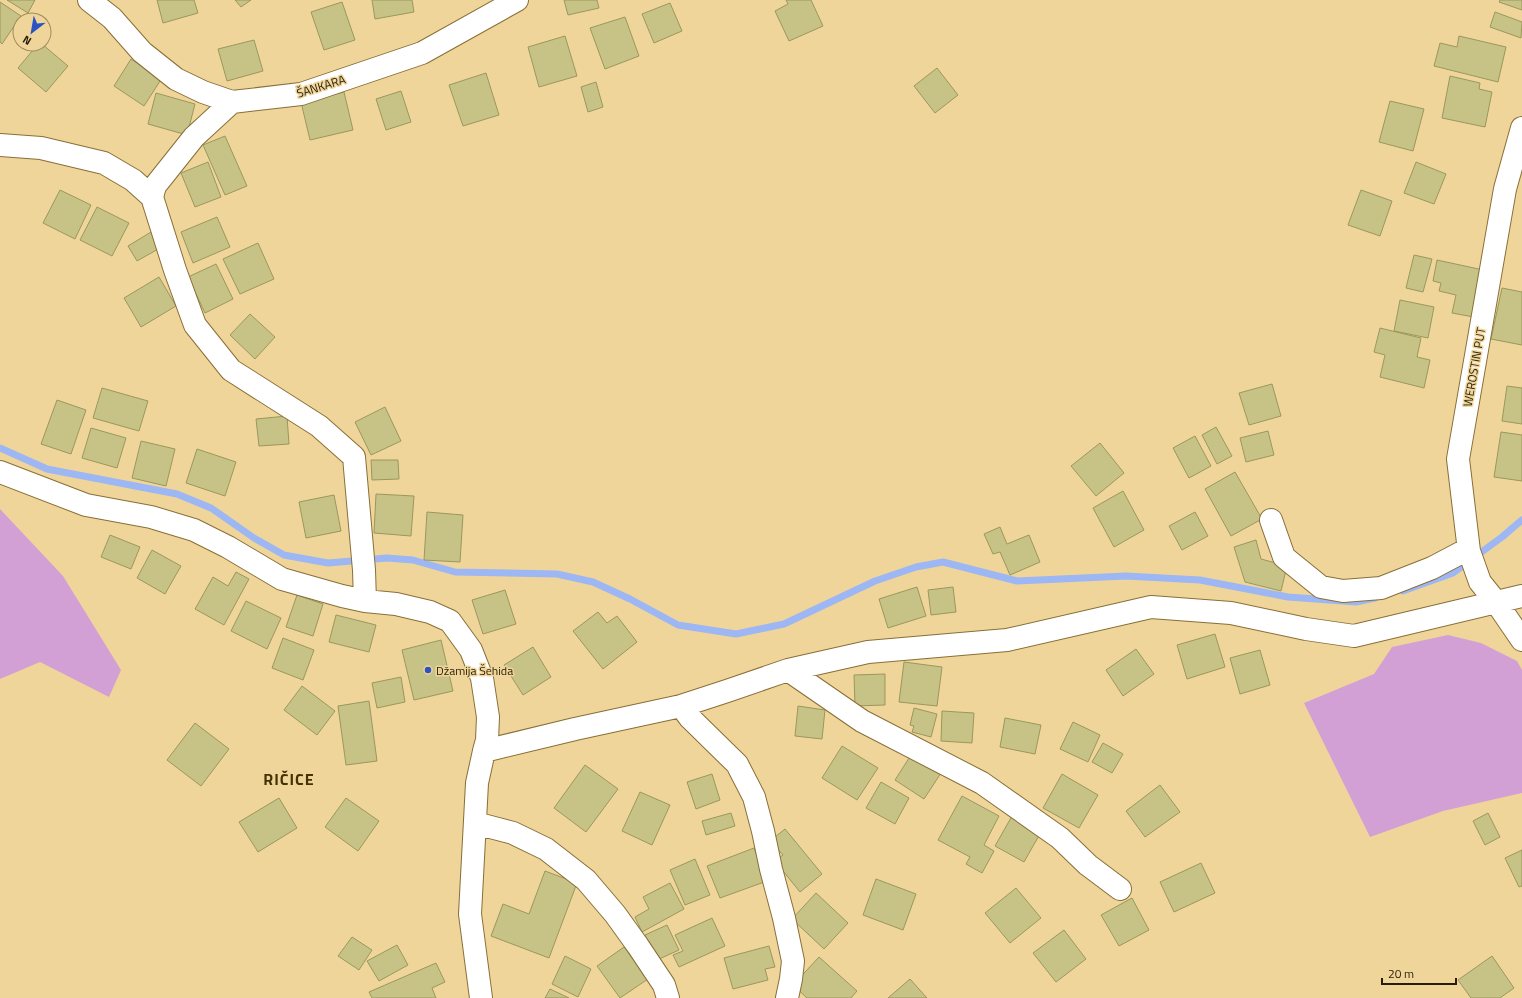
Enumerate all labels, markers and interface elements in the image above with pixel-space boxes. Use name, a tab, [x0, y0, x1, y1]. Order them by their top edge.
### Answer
north arrow	[12, 12, 52, 52]
text: N	[19, 32, 34, 49]
street label: ŠANKARA	[294, 70, 348, 102]
street label: WEROSTIN PUT	[1458, 325, 1490, 408]
place label: Džamija Šehida	[436, 661, 513, 680]
marker: Džamija Šehida	[423, 665, 433, 675]
district label: RIČICE	[263, 767, 315, 791]
scale bar	[1382, 960, 1456, 986]
text: 20 m	[1388, 964, 1414, 983]

